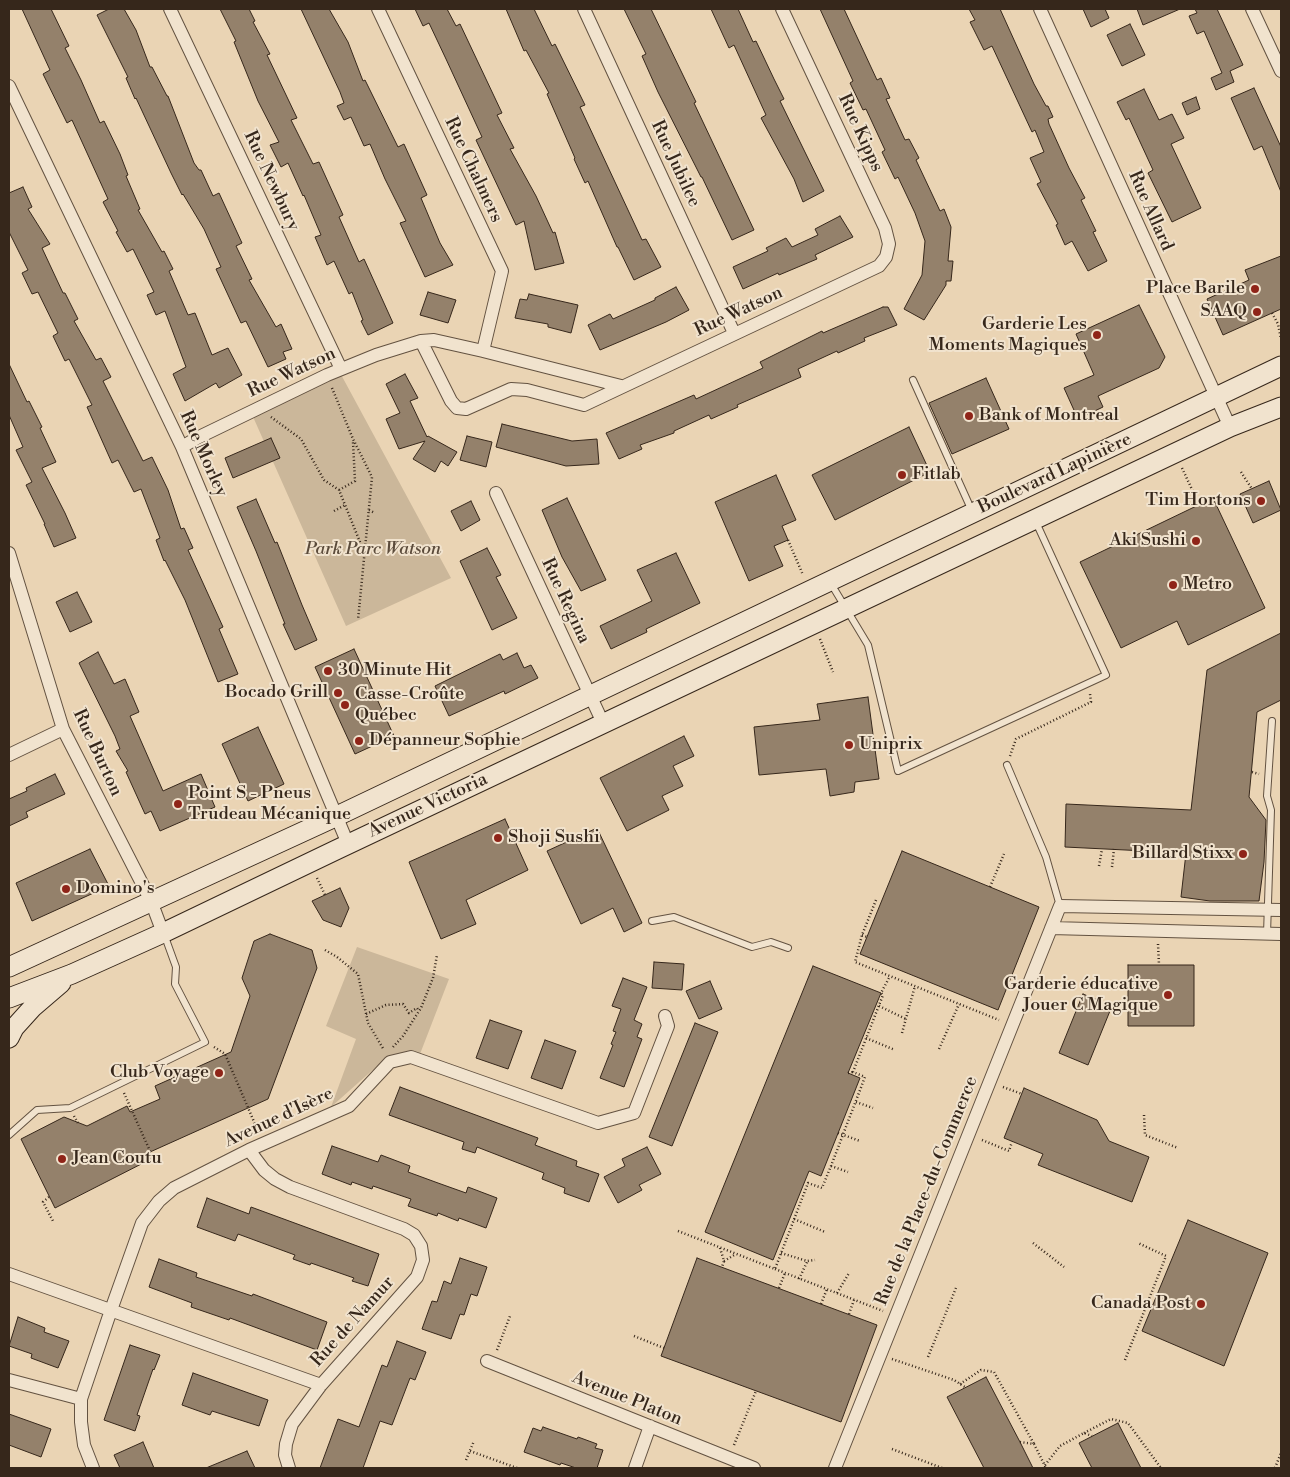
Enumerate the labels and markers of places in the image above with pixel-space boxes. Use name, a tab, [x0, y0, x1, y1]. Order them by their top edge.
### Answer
place label: Place Barile	[1146, 278, 1245, 300]
marker: Place Barile	[1249, 283, 1261, 295]
place label: SAAQ	[1201, 301, 1247, 323]
marker: SAAQ	[1251, 306, 1263, 318]
place label: Garderie Les Moments Magiques	[929, 314, 1087, 356]
marker: Garderie Les Moments Magiques	[1091, 329, 1103, 341]
place label: Bank of Montreal	[979, 405, 1119, 427]
marker: Bank of Montreal	[963, 410, 975, 422]
place label: Fitlab	[912, 464, 961, 486]
marker: Fitlab	[896, 469, 908, 481]
place label: Tim Hortons	[1145, 490, 1251, 512]
marker: Tim Hortons	[1255, 495, 1267, 507]
place label: Aki Sushi	[1109, 530, 1186, 552]
marker: Aki Sushi	[1190, 535, 1202, 547]
place label: Metro	[1183, 574, 1232, 596]
marker: Metro	[1167, 579, 1179, 591]
place label: 30 Minute Hit	[338, 660, 452, 682]
marker: 30 Minute Hit	[322, 665, 334, 677]
place label: Bocado Grill	[225, 682, 328, 704]
place label: Casse-Croûte Québec	[355, 684, 464, 726]
marker: Bocado Grill	[332, 687, 344, 699]
marker: Casse-Croûte Québec	[339, 699, 351, 711]
place label: Dépanneur Sophie	[369, 730, 520, 752]
place label: Uniprix	[859, 734, 922, 756]
marker: Dépanneur Sophie	[353, 735, 365, 747]
marker: Uniprix	[843, 739, 855, 751]
place label: Point S - Pneus Trudeau Mécanique	[188, 783, 351, 826]
marker: Point S - Pneus Trudeau Mécanique	[172, 798, 184, 810]
place label: Shoji Sushi	[508, 827, 600, 849]
marker: Shoji Sushi	[492, 832, 504, 844]
place label: Billard Stixx	[1132, 843, 1233, 865]
marker: Billard Stixx	[1237, 848, 1249, 860]
place label: Domino's	[76, 878, 155, 900]
marker: Domino's	[60, 883, 72, 895]
place label: Garderie éducative Jouer C Magique	[1004, 974, 1158, 1016]
marker: Garderie éducative Jouer C Magique	[1162, 989, 1174, 1001]
place label: Club Voyage	[110, 1062, 209, 1084]
marker: Club Voyage	[213, 1067, 225, 1079]
place label: Jean Coutu	[72, 1148, 162, 1170]
marker: Jean Coutu	[56, 1153, 68, 1165]
place label: Canada Post	[1091, 1293, 1191, 1315]
marker: Canada Post	[1195, 1298, 1207, 1310]

